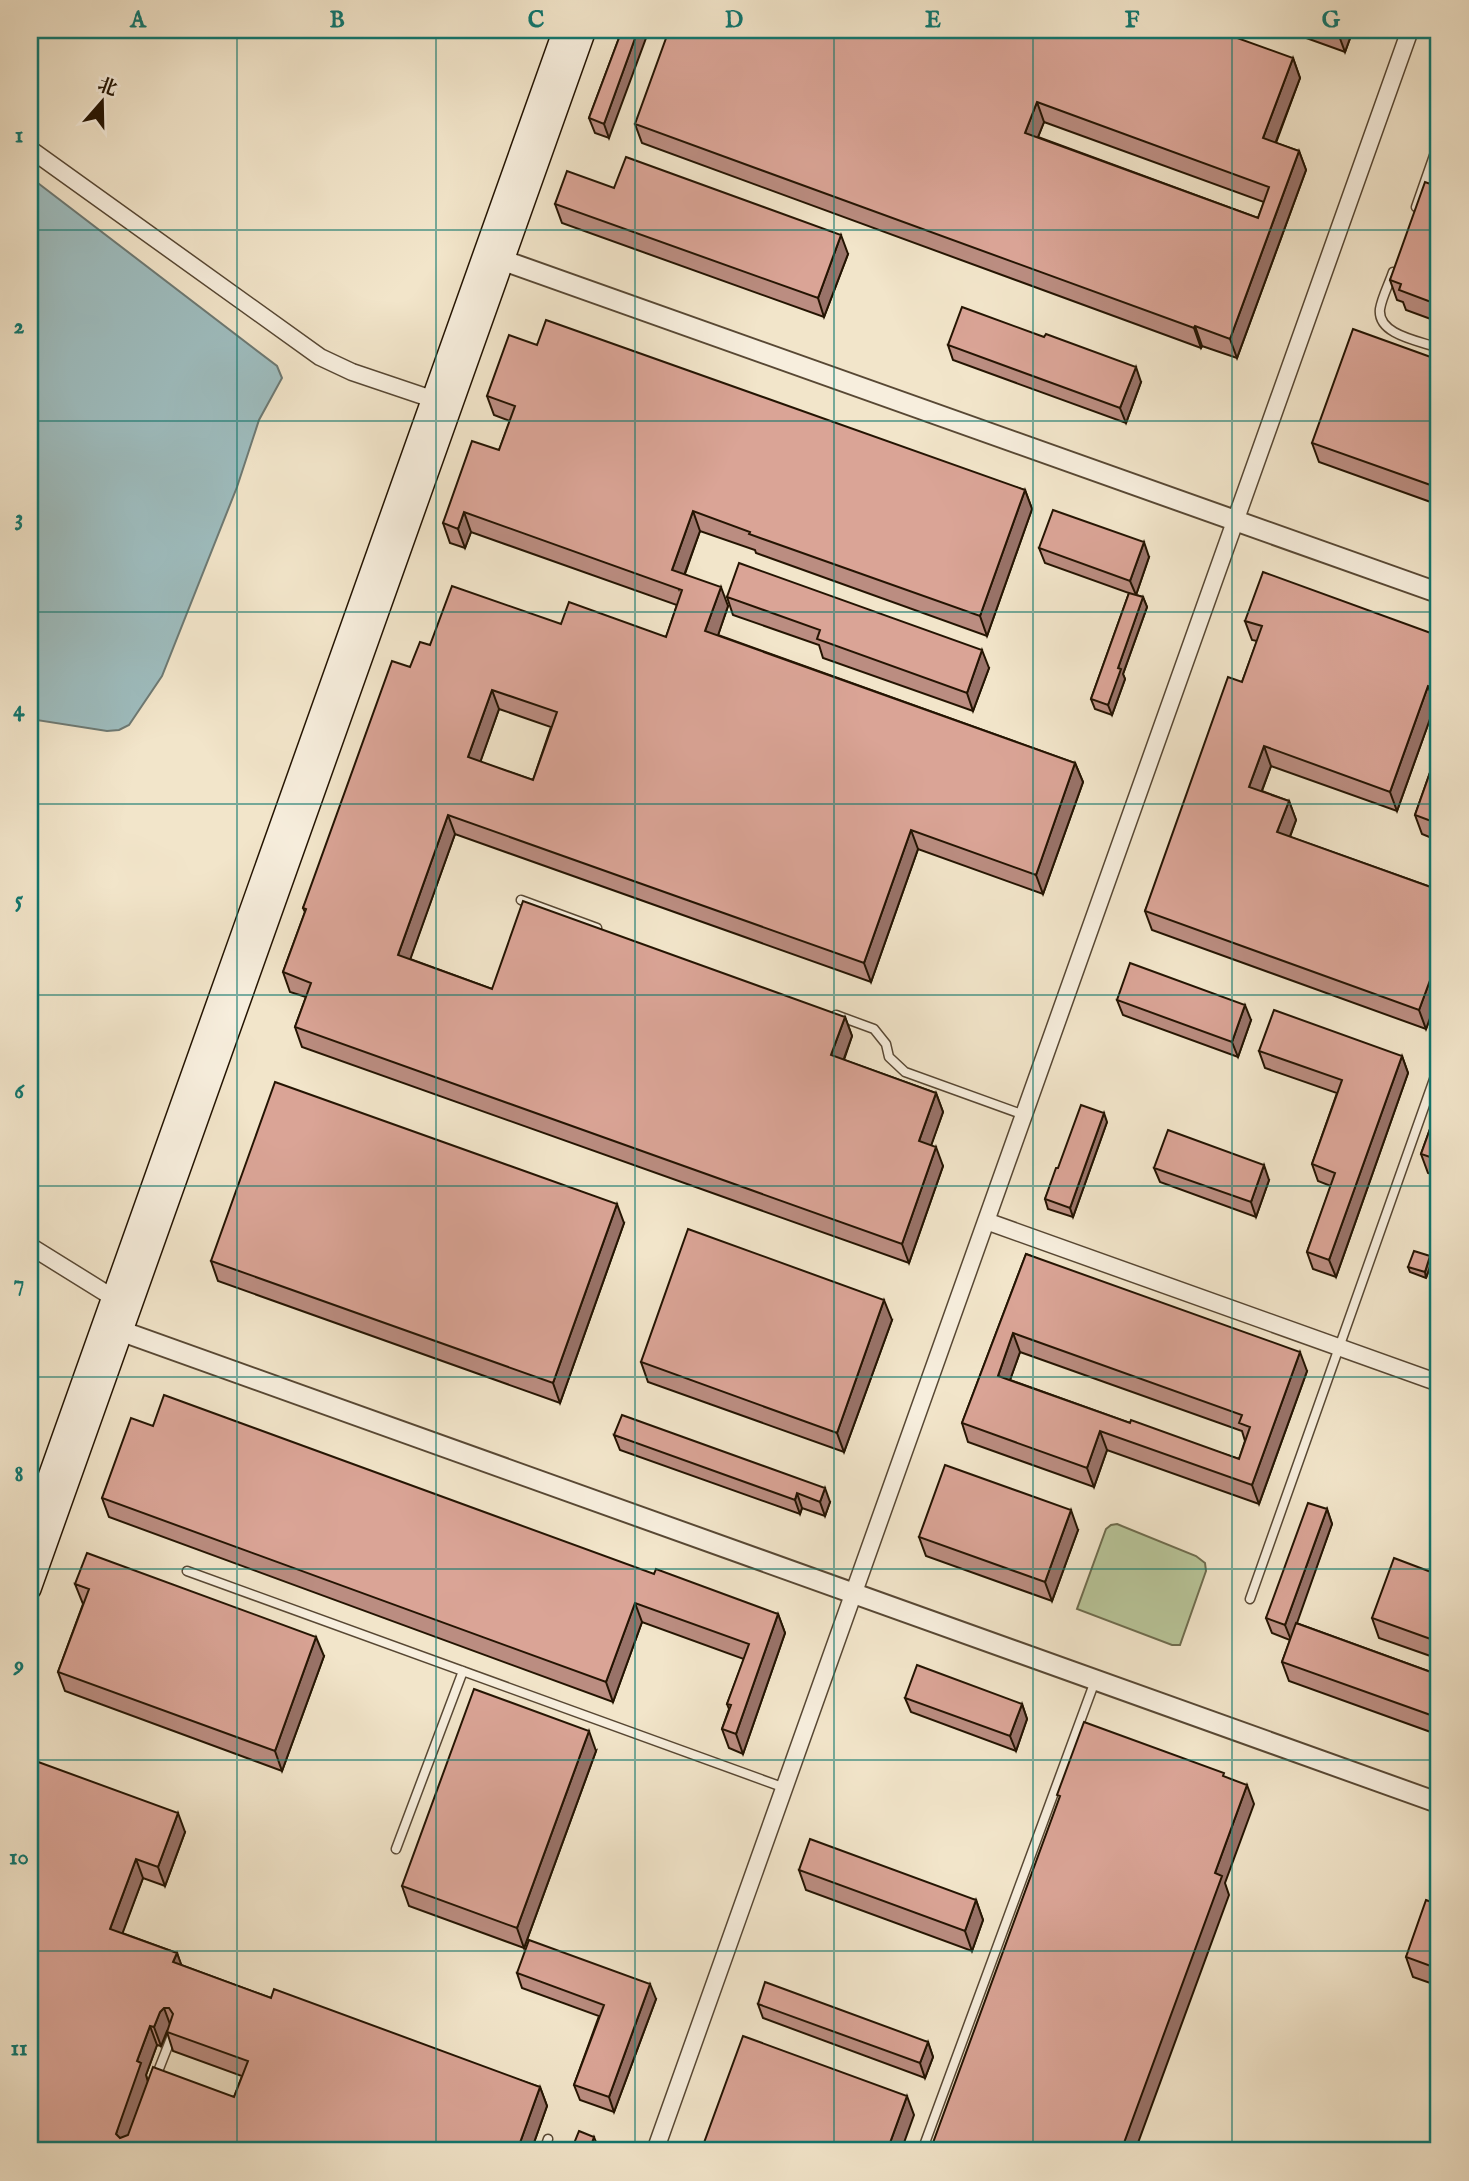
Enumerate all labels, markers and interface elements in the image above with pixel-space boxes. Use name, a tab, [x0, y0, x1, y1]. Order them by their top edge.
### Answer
text: A	[129, 6, 147, 35]
text: B	[329, 6, 345, 35]
text: C	[528, 6, 545, 35]
text: D	[725, 6, 743, 35]
text: E	[925, 6, 941, 35]
text: F	[1125, 6, 1140, 35]
text: G	[1322, 6, 1341, 35]
north arrow	[66, 66, 136, 136]
text: 北	[94, 73, 120, 102]
text: 1	[15, 121, 23, 150]
text: 2	[14, 312, 25, 341]
text: 3	[15, 504, 23, 533]
text: 4	[13, 695, 25, 724]
text: 5	[15, 886, 24, 915]
text: 6	[14, 1077, 25, 1106]
text: 7	[14, 1269, 24, 1298]
text: 8	[14, 1460, 24, 1489]
text: 9	[13, 1651, 24, 1680]
text: 10	[9, 1843, 29, 1872]
text: 11	[10, 2034, 28, 2063]

